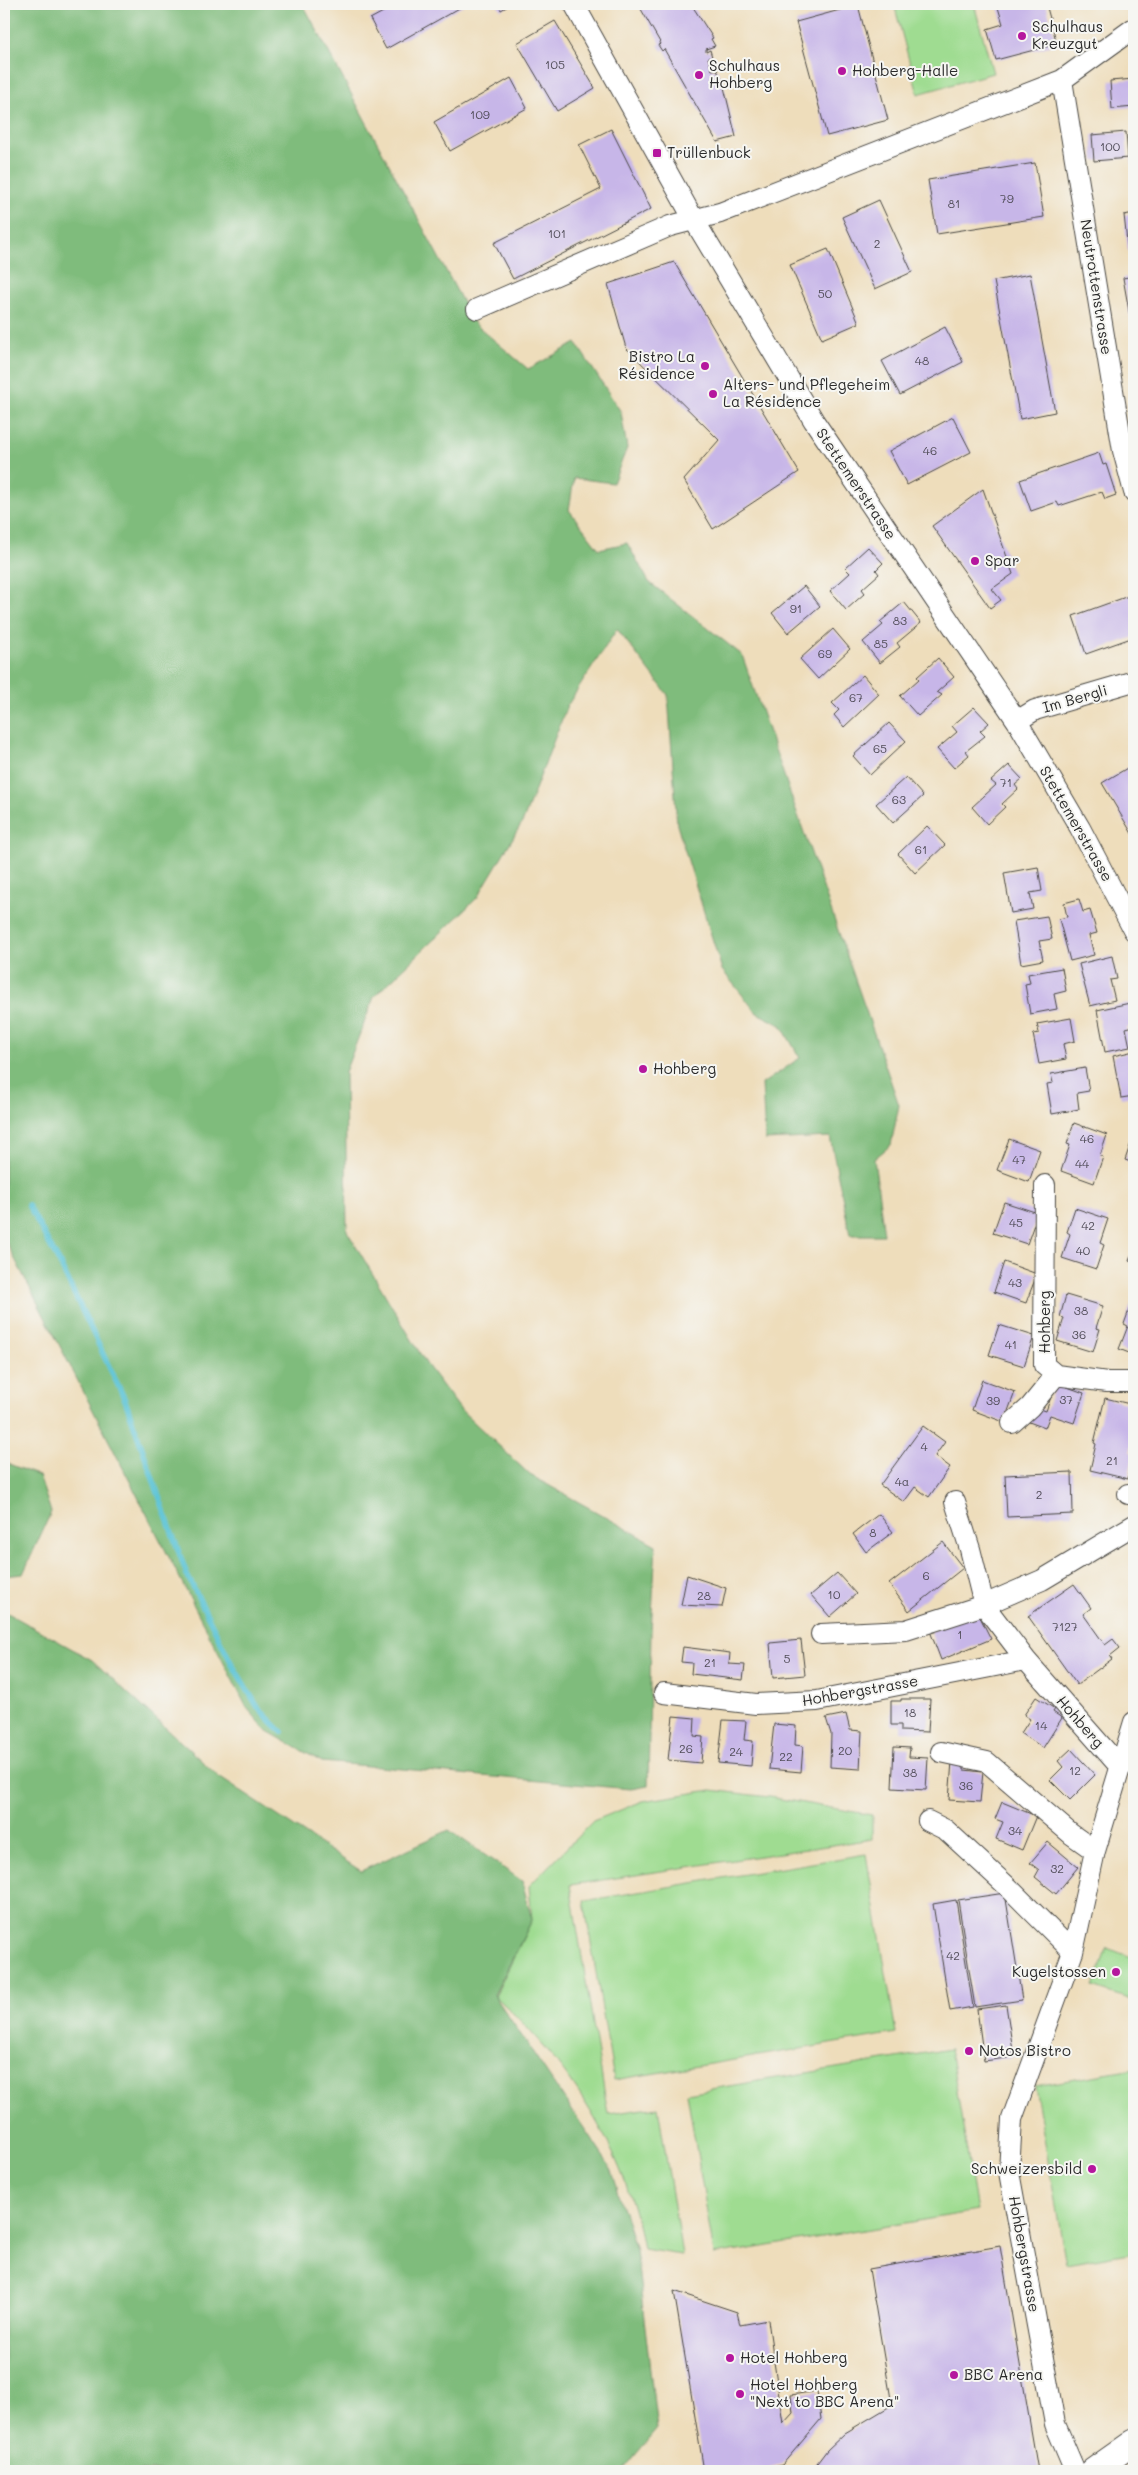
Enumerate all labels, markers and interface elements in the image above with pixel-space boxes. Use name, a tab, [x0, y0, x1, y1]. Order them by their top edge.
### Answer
place label: Schulhaus Kreuzgut	[1032, 16, 1103, 53]
marker: Schulhaus Kreuzgut	[1016, 30, 1028, 42]
place label: Schulhaus Hohberg	[709, 55, 780, 92]
house number: 105	[545, 56, 565, 72]
place label: Hohberg-Halle	[852, 60, 958, 80]
marker: Hohberg-Halle	[836, 65, 848, 77]
marker: Schulhaus Hohberg	[693, 69, 705, 81]
house number: 109	[470, 106, 490, 122]
house number: 100	[1100, 138, 1121, 154]
place label: Trüllenbuck	[667, 142, 751, 162]
marker: Trüllenbuck	[651, 147, 663, 159]
house number: 79	[1000, 190, 1014, 206]
house number: 81	[948, 195, 960, 211]
street label: Neutrottenstrasse	[1076, 218, 1118, 356]
house number: 101	[548, 225, 566, 241]
house number: 2	[874, 235, 880, 251]
house number: 50	[818, 285, 833, 301]
place label: Bistro La Résidence	[619, 346, 695, 383]
house number: 48	[915, 352, 929, 368]
marker: Bistro La Résidence	[699, 360, 711, 372]
place label: Alters- und Pflegeheim La Résidence	[723, 374, 890, 411]
marker: Alters- und Pflegeheim La Résidence	[707, 388, 719, 400]
street label: Stettemerstrasse	[812, 424, 902, 543]
house number: 46	[923, 442, 937, 458]
place label: Spar	[985, 550, 1020, 570]
marker: Spar	[969, 555, 981, 567]
house number: 91	[790, 600, 802, 616]
house number: 83	[893, 612, 907, 628]
house number: 85	[874, 635, 888, 651]
house number: 69	[818, 645, 832, 661]
street label: Im Bergli	[1040, 679, 1109, 717]
house number: 67	[849, 689, 863, 705]
house number: 65	[873, 740, 887, 756]
street label: Stettemerstrasse	[1036, 762, 1118, 885]
house number: 71	[1000, 774, 1012, 790]
house number: 63	[892, 791, 906, 807]
house number: 61	[915, 841, 927, 857]
place label: Hohberg	[653, 1058, 716, 1078]
marker: Hohberg	[637, 1063, 649, 1075]
house number: 46	[1080, 1130, 1094, 1146]
house number: 47	[1012, 1151, 1026, 1167]
house number: 44	[1075, 1155, 1089, 1171]
house number: 45	[1009, 1214, 1023, 1230]
house number: 42	[1081, 1217, 1095, 1233]
house number: 40	[1076, 1242, 1091, 1258]
house number: 43	[1008, 1274, 1022, 1290]
street label: Hohberg	[1034, 1290, 1054, 1354]
house number: 38	[1074, 1302, 1088, 1318]
house number: 36	[1072, 1326, 1086, 1342]
house number: 41	[1005, 1336, 1017, 1352]
house number: 37	[1059, 1391, 1073, 1407]
house number: 39	[986, 1392, 1000, 1408]
house number: 4	[920, 1438, 928, 1454]
house number: 21	[1106, 1452, 1118, 1468]
house number: 4a	[895, 1473, 909, 1489]
house number: 2	[1036, 1486, 1042, 1502]
house number: 8	[869, 1524, 877, 1540]
house number: 6	[922, 1567, 930, 1583]
house number: 10	[828, 1586, 841, 1602]
house number: 28	[697, 1587, 711, 1603]
house number: 7127	[1052, 1618, 1078, 1634]
house number: 1	[957, 1626, 963, 1642]
house number: 5	[784, 1650, 791, 1666]
house number: 21	[704, 1654, 716, 1670]
street label: Hohbergstrasse	[800, 1670, 920, 1710]
street label: Hohberg	[1053, 1691, 1109, 1752]
house number: 18	[904, 1704, 916, 1720]
house number: 14	[1035, 1717, 1047, 1733]
house number: 26	[679, 1740, 693, 1756]
house number: 20	[838, 1742, 853, 1758]
house number: 24	[729, 1743, 743, 1759]
house number: 22	[779, 1748, 793, 1764]
house number: 12	[1069, 1762, 1081, 1778]
house number: 38	[903, 1764, 917, 1780]
house number: 36	[959, 1777, 973, 1793]
house number: 34	[1008, 1822, 1022, 1838]
house number: 32	[1050, 1860, 1064, 1876]
house number: 42	[946, 1947, 960, 1963]
place label: Kugelstossen	[1012, 1961, 1106, 1981]
marker: Kugelstossen	[1110, 1966, 1122, 1978]
place label: Notos Bistro	[979, 2040, 1071, 2060]
marker: Notos Bistro	[963, 2045, 975, 2057]
place label: Schweizersbild	[971, 2158, 1082, 2178]
marker: Schweizersbild	[1086, 2163, 1098, 2175]
street label: Hohbergstrasse	[1005, 2194, 1045, 2314]
place label: Hotel Hohberg	[740, 2347, 847, 2367]
marker: Hotel Hohberg	[724, 2352, 736, 2364]
place label: BBC Arena	[964, 2364, 1043, 2384]
marker: BBC Arena	[948, 2369, 960, 2381]
place label: Hotel Hohberg "Next to BBC Arena"	[750, 2374, 899, 2411]
marker: Hotel Hohberg "Next to BBC Arena"	[734, 2388, 746, 2400]

